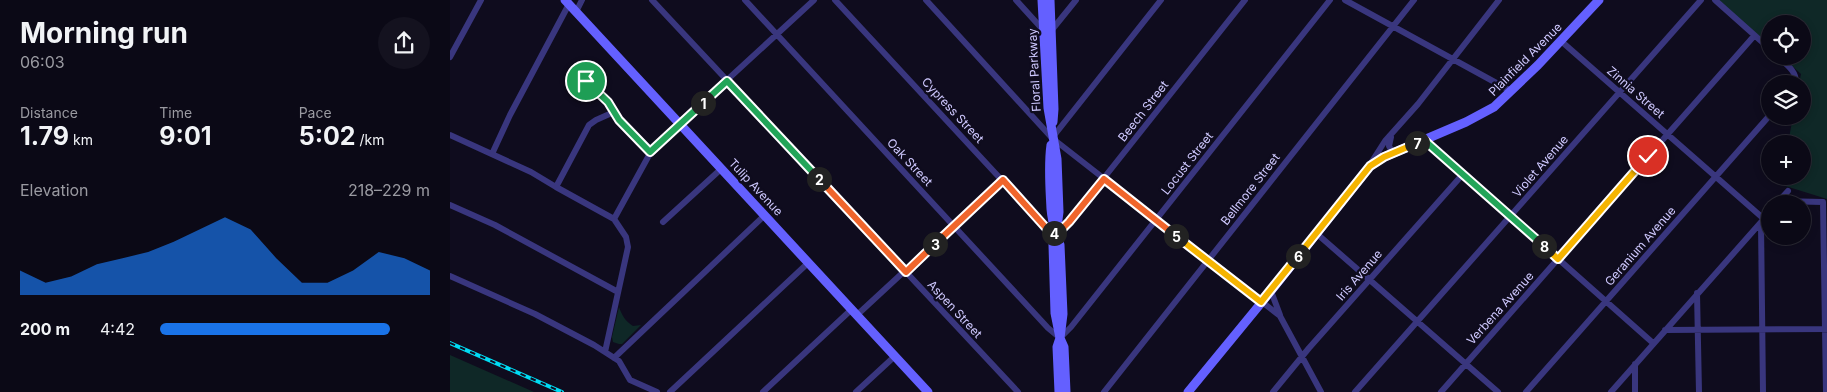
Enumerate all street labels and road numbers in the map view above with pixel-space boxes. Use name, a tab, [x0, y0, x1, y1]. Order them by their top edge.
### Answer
street label: Plainfield Avenue	[1485, 19, 1565, 99]
street label: Floral Parkway	[1024, 28, 1044, 112]
street label: Zinnia Street	[1604, 63, 1668, 121]
street label: Cypress Street	[919, 74, 987, 146]
street label: Beech Street	[1115, 78, 1171, 144]
street label: Locust Street	[1158, 129, 1216, 197]
street label: Violet Avenue	[1509, 132, 1571, 200]
street label: Oak Street	[884, 135, 936, 189]
street label: Bellmore Street	[1217, 150, 1283, 228]
street label: Tulip Avenue	[726, 155, 786, 219]
street label: Geranium Avenue	[1601, 203, 1679, 289]
street label: Iris Avenue	[1333, 246, 1385, 304]
street label: Verbena Avenue	[1463, 268, 1537, 348]
street label: Aspen Street	[925, 277, 986, 341]

